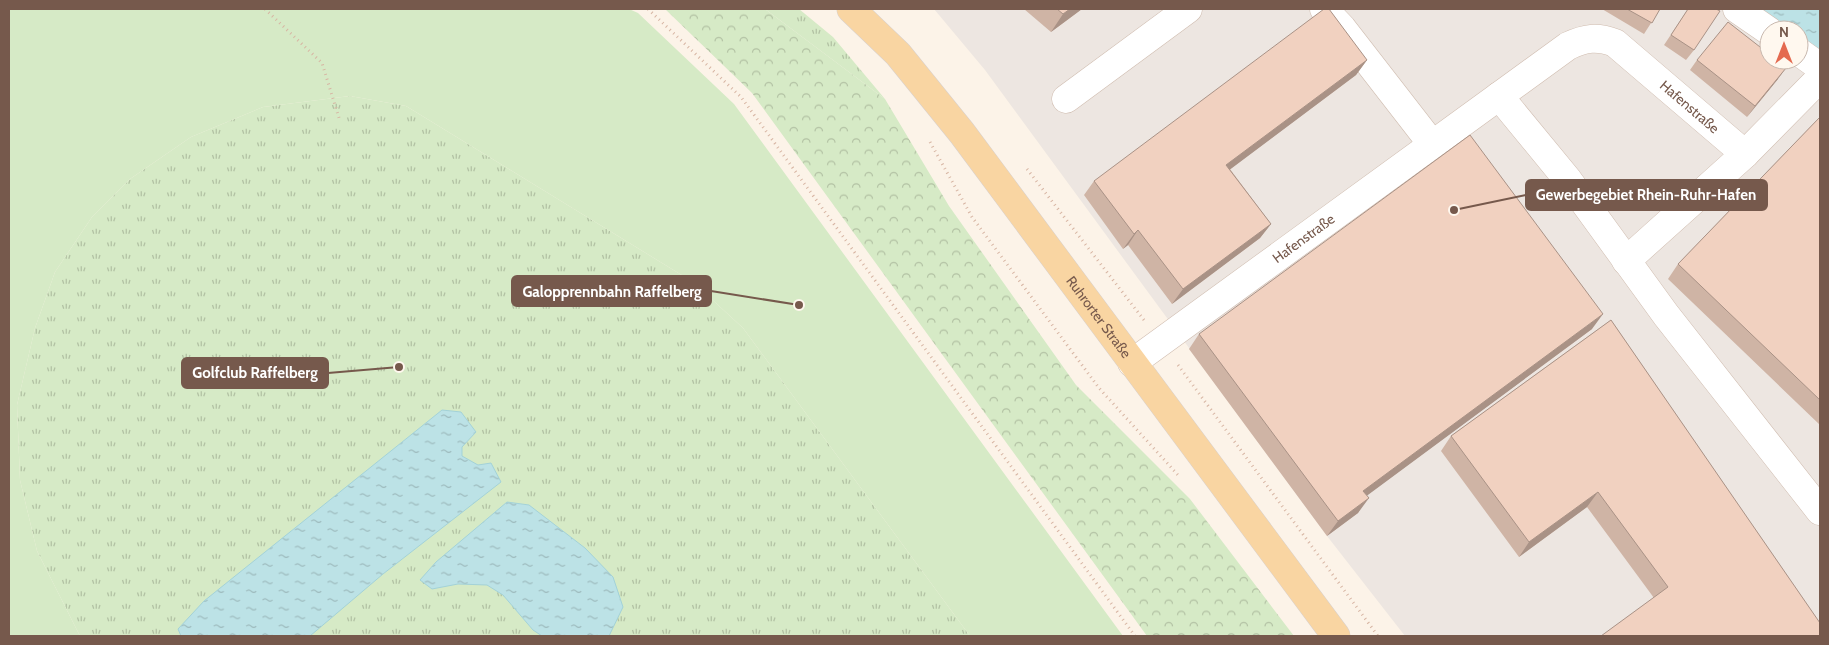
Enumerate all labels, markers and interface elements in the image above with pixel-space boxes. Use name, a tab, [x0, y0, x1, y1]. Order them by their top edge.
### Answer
north arrow	[1759, 20, 1809, 70]
text: N	[1779, 23, 1789, 41]
street label: Hafenstraße	[1656, 76, 1723, 137]
callout: Gewerbegebiet Rhein-Ruhr-Hafen	[1526, 180, 1767, 210]
text: Gewerbegebiet Rhein-Ruhr-Hafen	[1536, 186, 1756, 204]
street label: Hafenstraße	[1269, 210, 1338, 267]
street label: Ruhrorter Straße	[1062, 272, 1135, 362]
callout: Galopprennbahn Raffelberg	[512, 276, 711, 306]
text: Galopprennbahn Raffelberg	[522, 283, 702, 301]
callout: Golfclub Raffelberg	[182, 358, 328, 388]
text: Golfclub Raffelberg	[192, 364, 318, 382]

